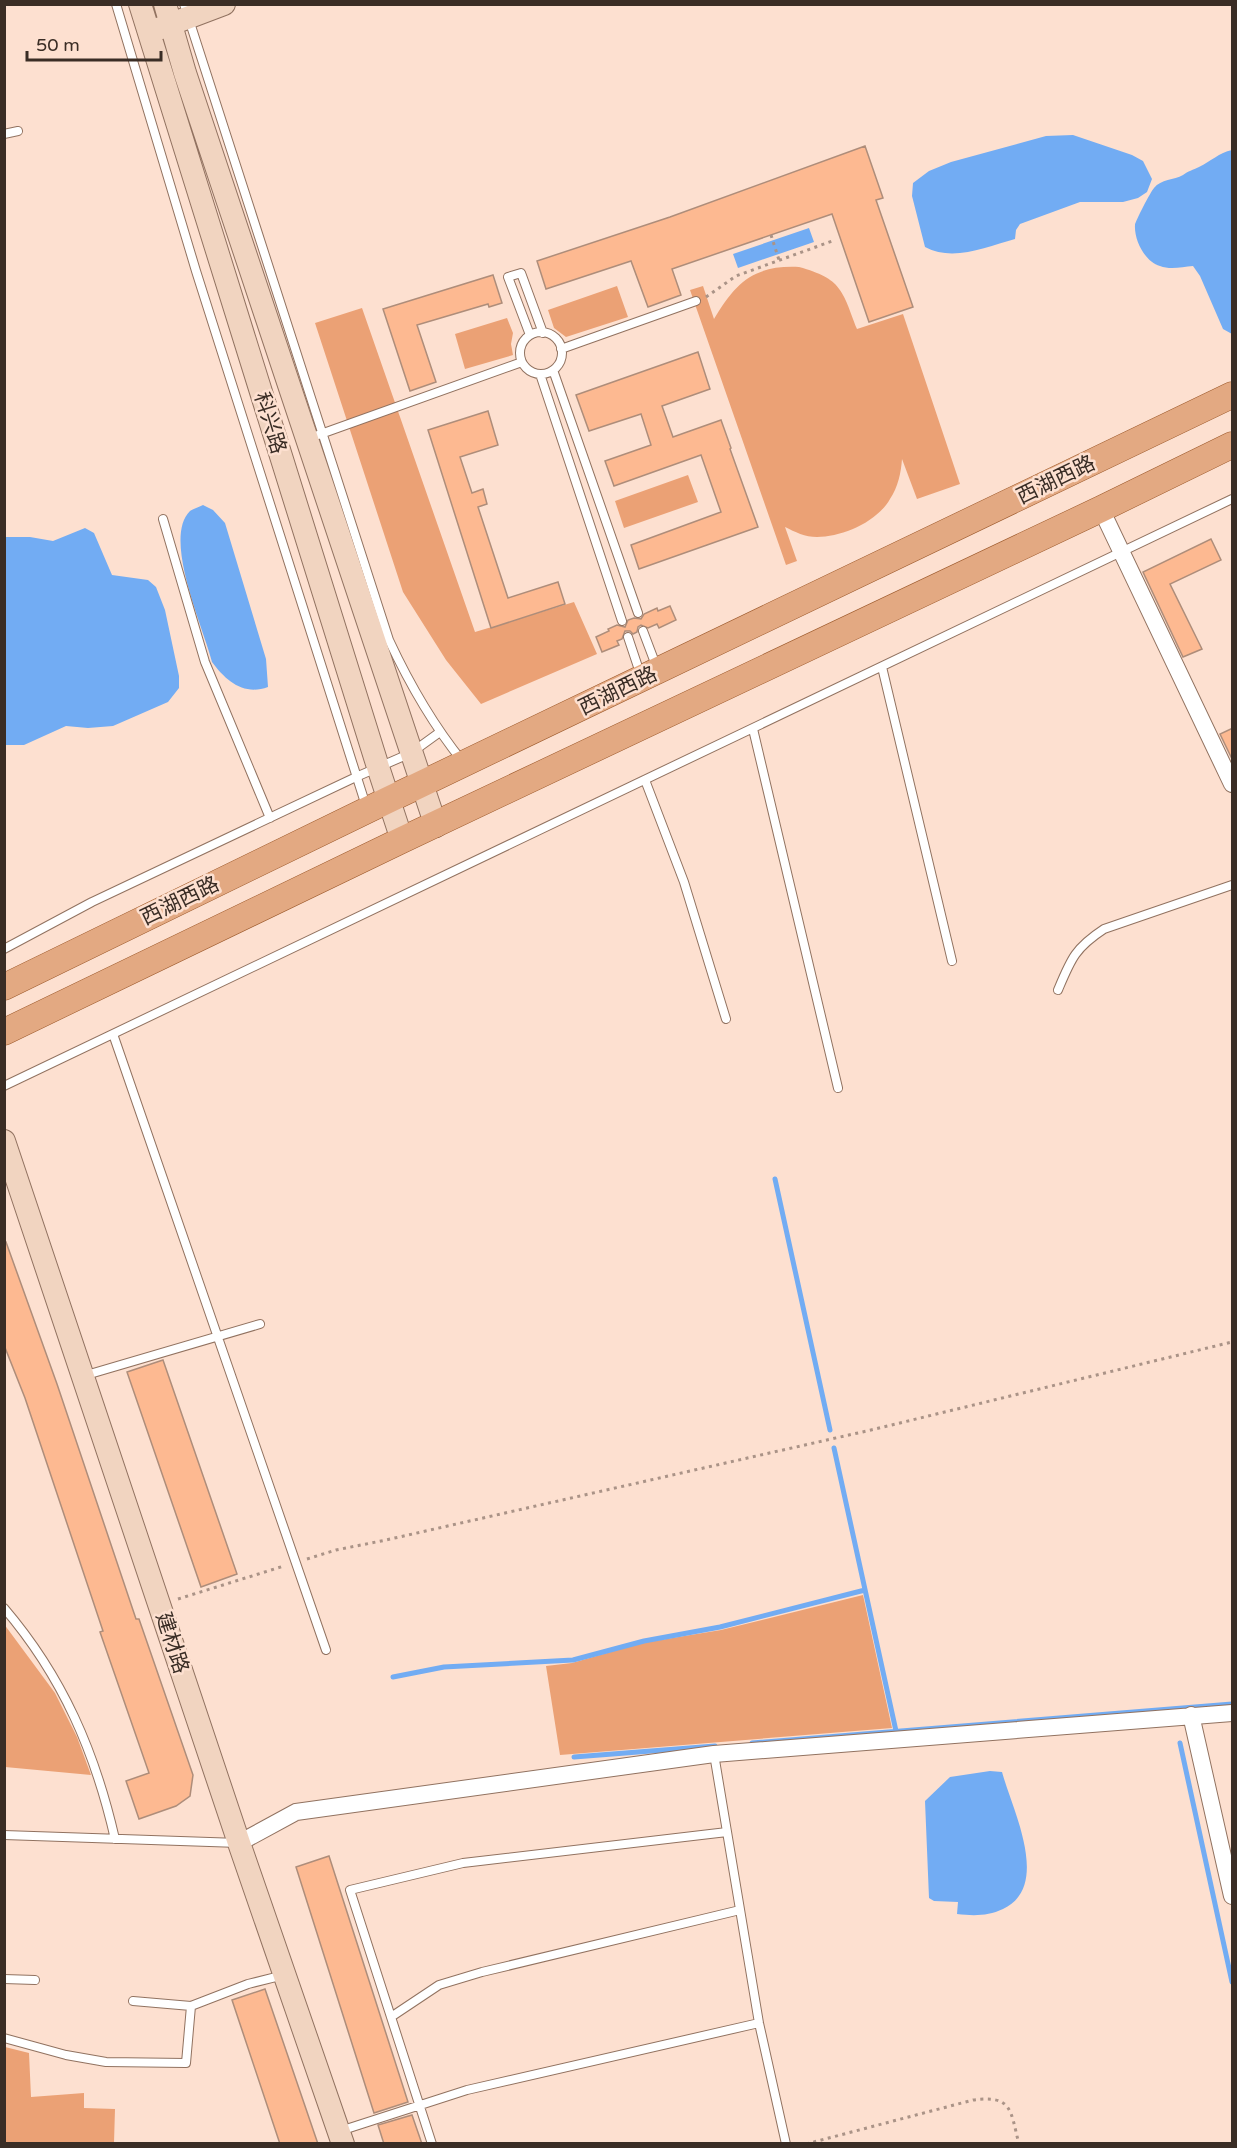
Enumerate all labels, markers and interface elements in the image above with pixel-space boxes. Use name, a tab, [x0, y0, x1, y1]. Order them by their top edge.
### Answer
scale bar	[27, 24, 160, 62]
text: 50 m	[36, 34, 80, 56]
street label: 科兴路	[249, 389, 291, 457]
street label: 西湖西路	[1013, 450, 1099, 510]
street label: 西湖西路	[575, 661, 661, 721]
street label: 西湖西路	[137, 871, 223, 931]
street label: 建材路	[150, 1609, 194, 1677]

